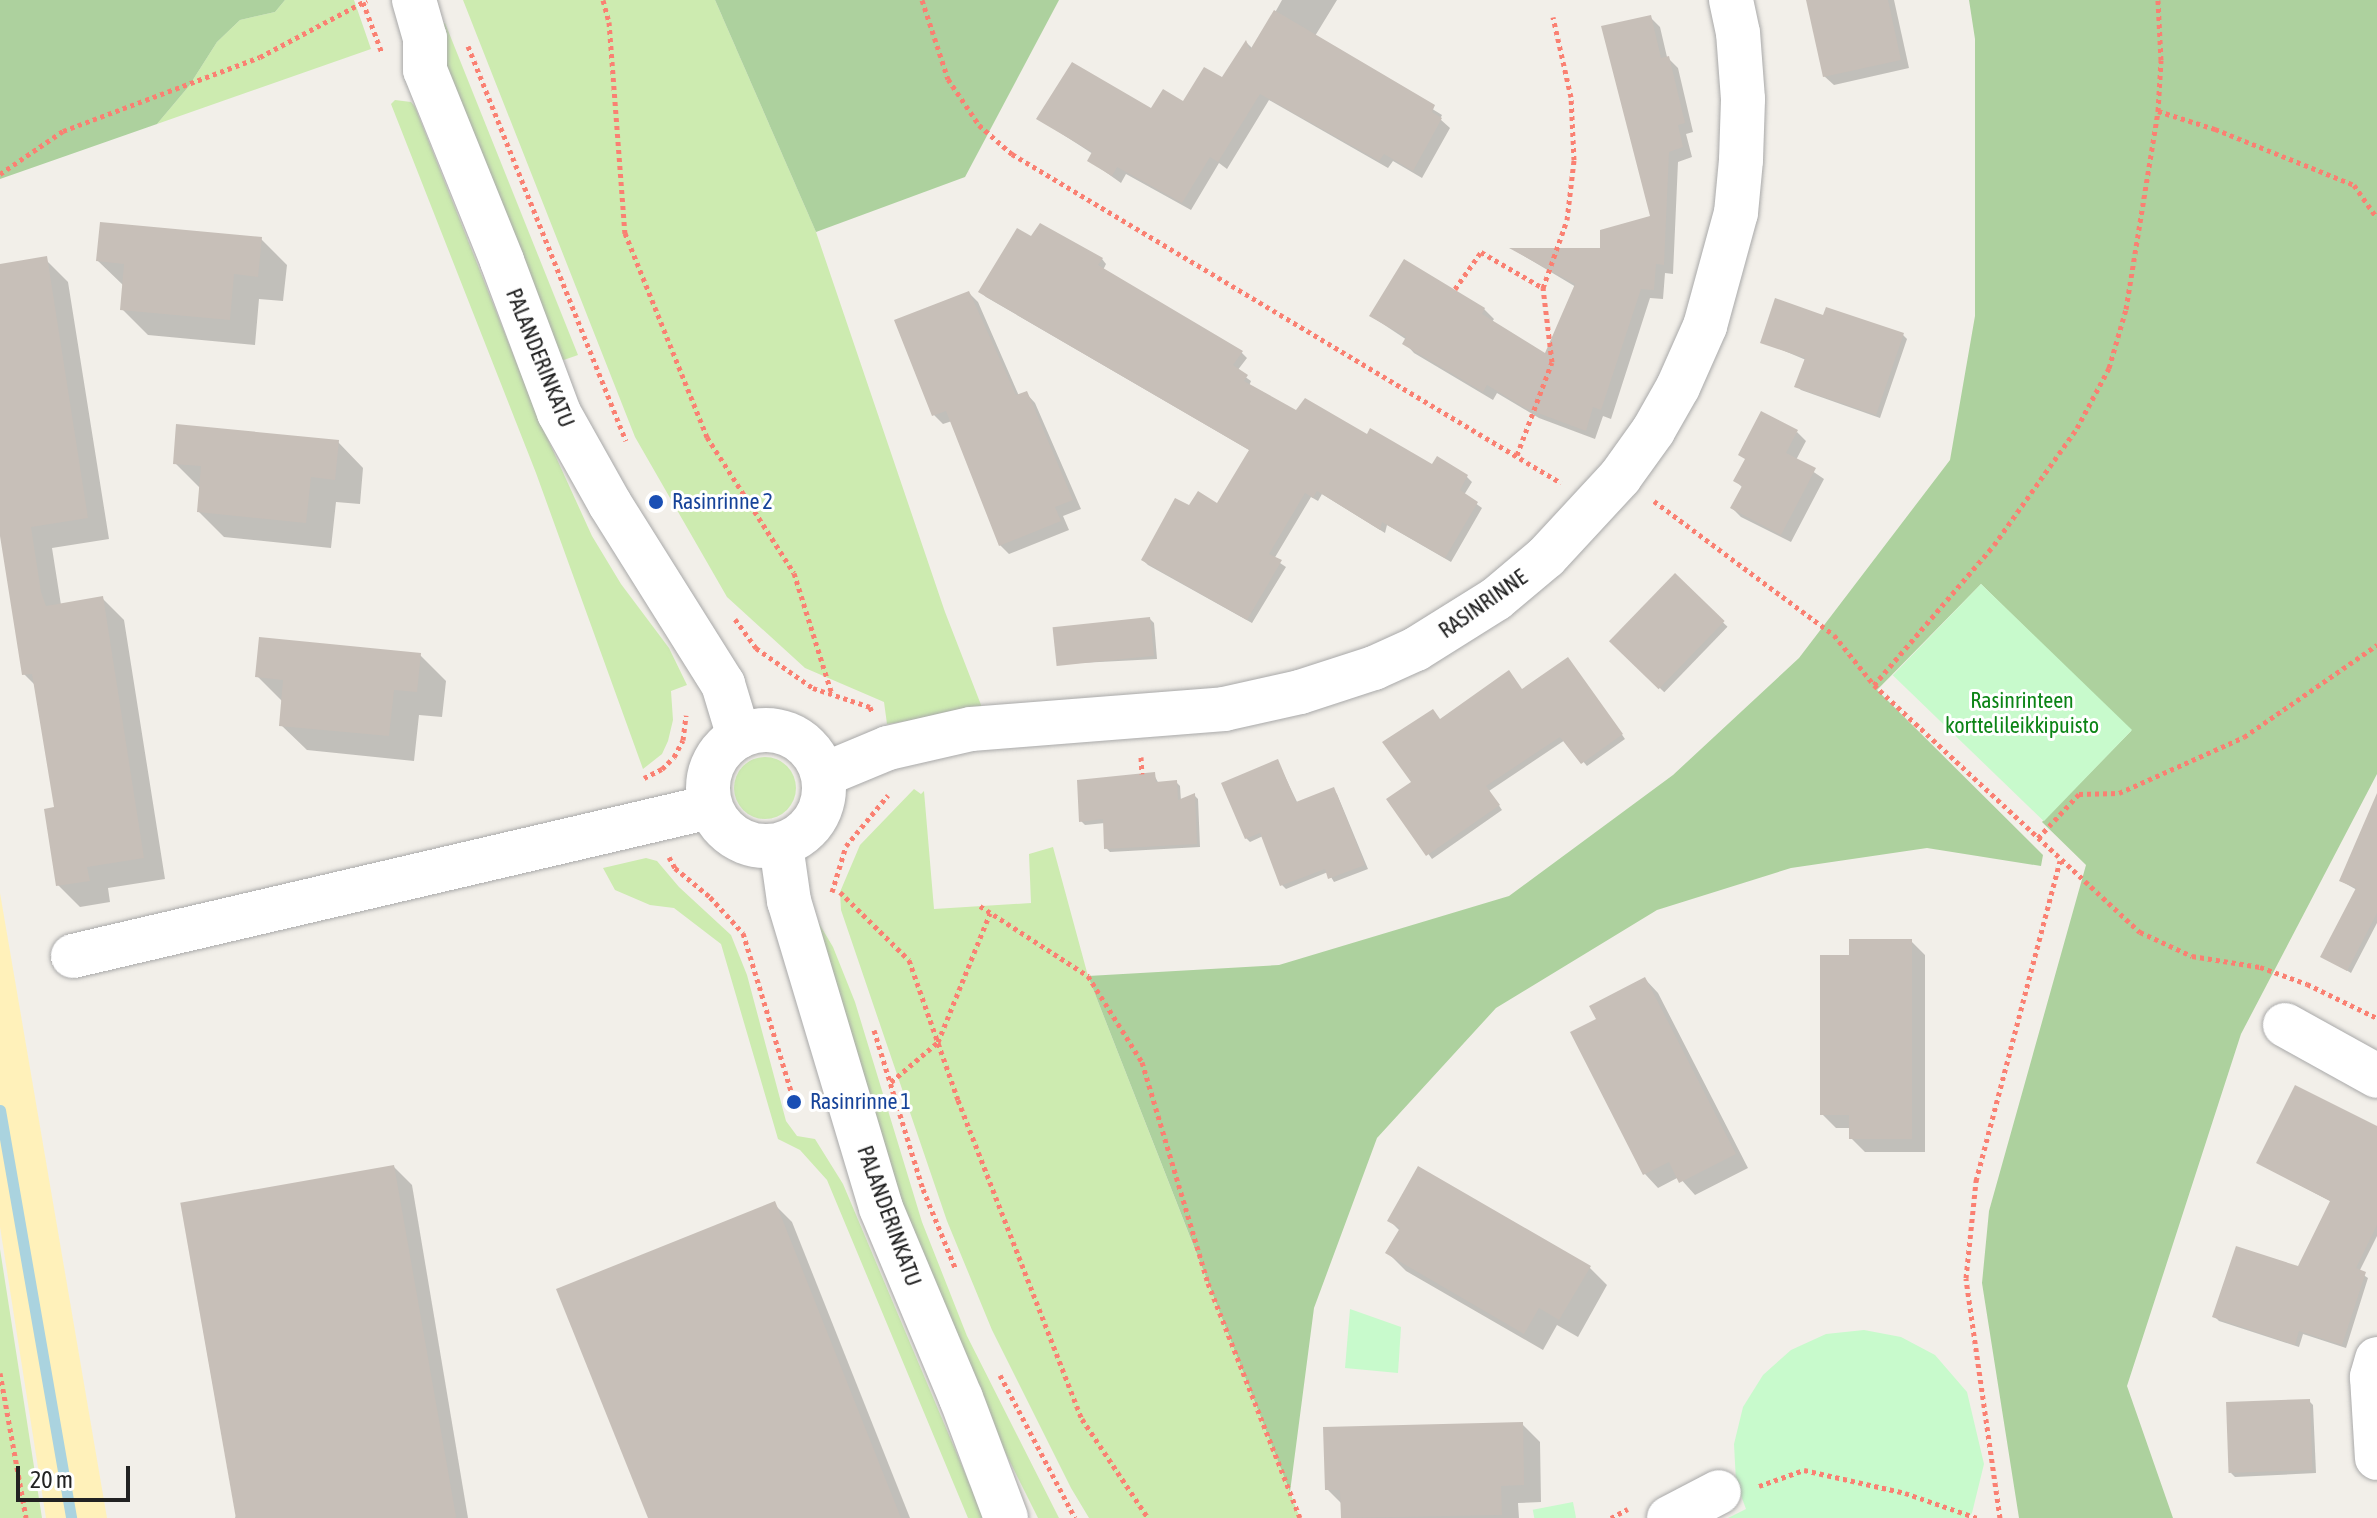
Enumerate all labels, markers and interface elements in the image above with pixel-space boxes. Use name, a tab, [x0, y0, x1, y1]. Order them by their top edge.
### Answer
street label: PALANDERINKATU	[500, 285, 580, 431]
place label: Rasinrinne 2	[672, 489, 773, 515]
marker: Rasinrinne 2	[647, 493, 665, 511]
street label: RASINRINNE	[1434, 564, 1532, 644]
park label: Rasinrinteen korttelileikkipuisto	[1945, 687, 2099, 738]
place label: Rasinrinne 1	[810, 1089, 911, 1115]
marker: Rasinrinne 1	[785, 1093, 803, 1111]
street label: PALANDERINKATU	[851, 1142, 927, 1290]
scale bar	[20, 1450, 134, 1500]
text: 20 m	[30, 1466, 73, 1493]

